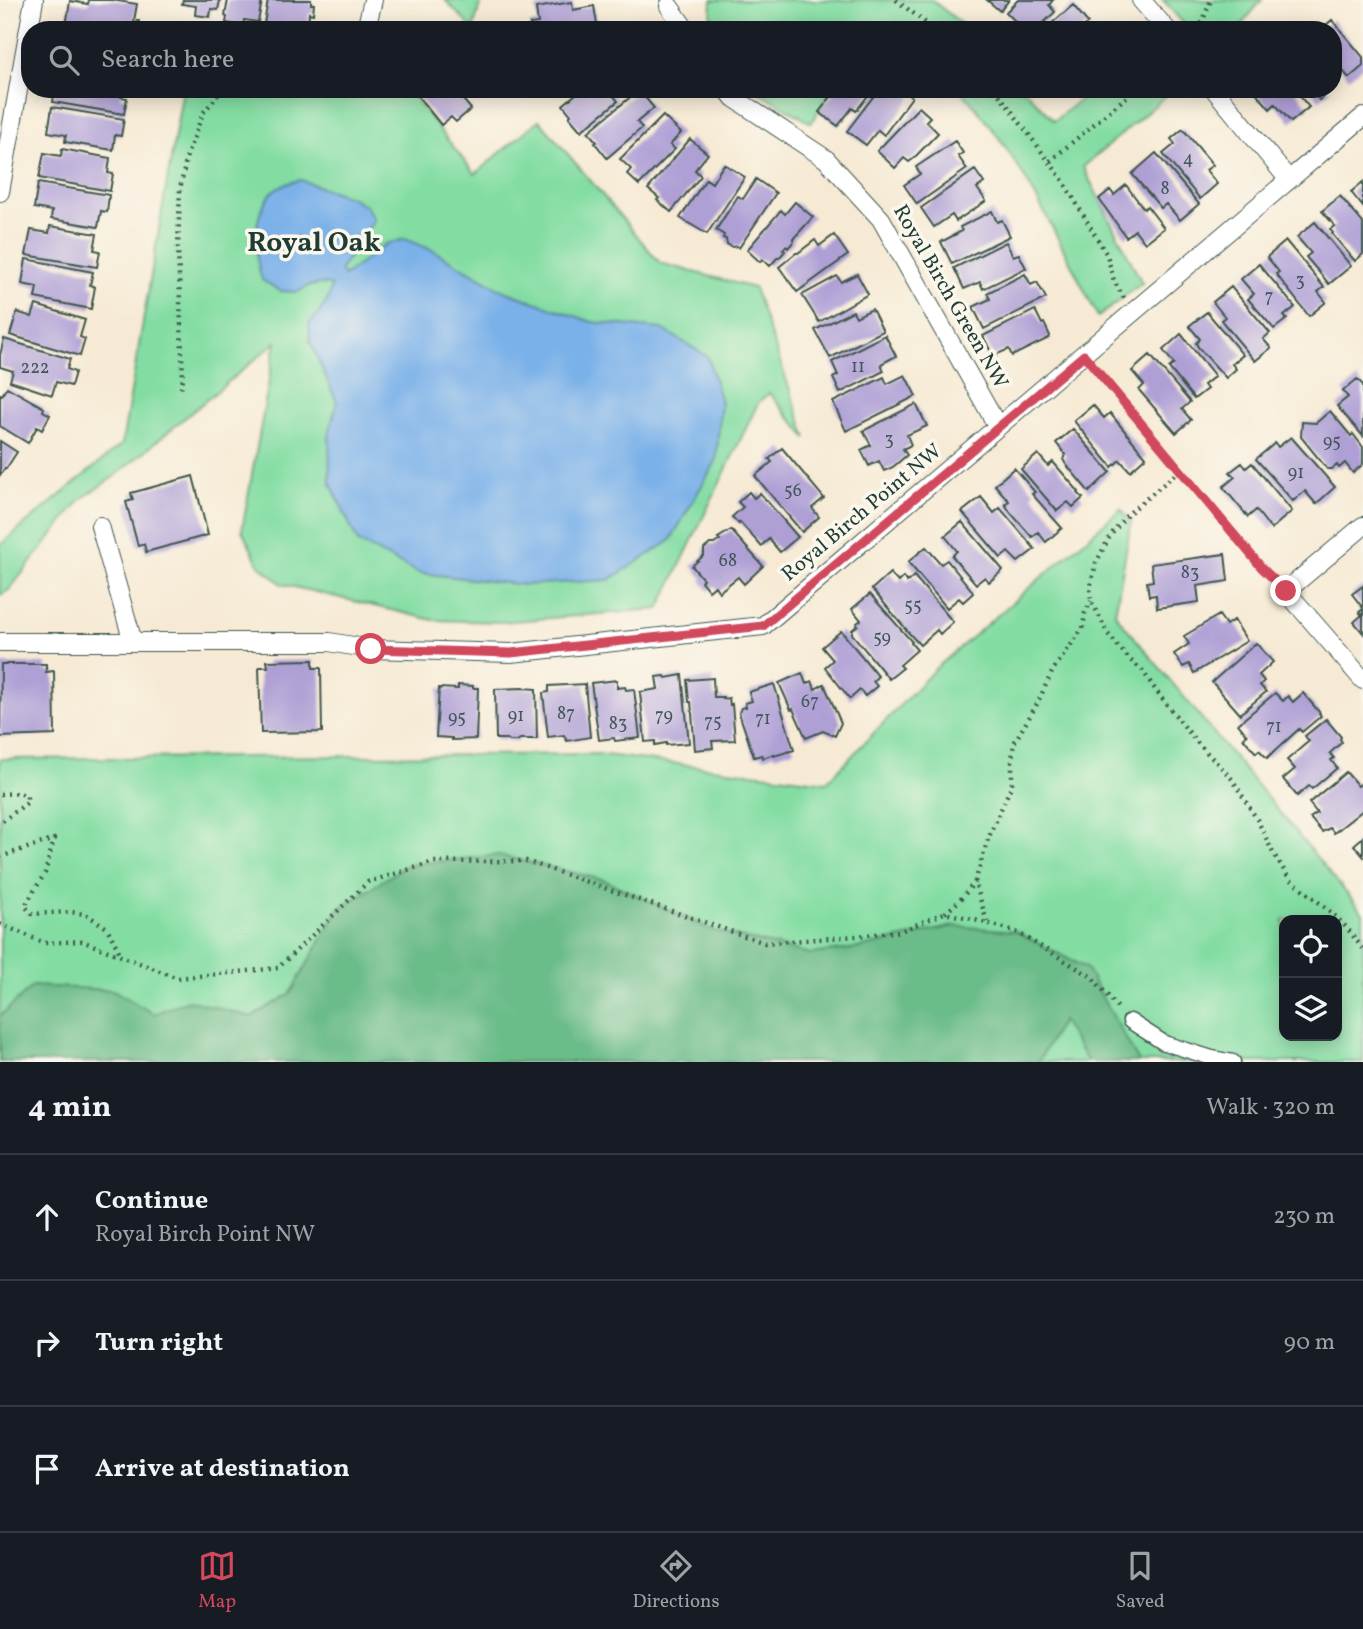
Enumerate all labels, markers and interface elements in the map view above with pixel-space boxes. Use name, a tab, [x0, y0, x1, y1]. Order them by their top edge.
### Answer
search box	[21, 21, 1342, 98]
icon: search	[45, 41, 83, 79]
text: Search here	[101, 42, 234, 78]
house number: 4	[1183, 147, 1193, 172]
house number: 8	[1160, 177, 1170, 202]
street label: Royal Birch Green NW	[885, 199, 1015, 395]
district label: Royal Oak	[247, 224, 381, 263]
house number: 3	[1295, 269, 1305, 294]
house number: 7	[1265, 285, 1273, 310]
house number: 11	[851, 355, 865, 380]
house number: 222	[21, 356, 50, 381]
house number: 3	[884, 428, 894, 453]
house number: 95	[1323, 430, 1341, 455]
street label: Royal Birch Point NW	[776, 437, 948, 589]
house number: 91	[1288, 461, 1304, 486]
house number: 56	[784, 479, 802, 504]
house number: 68	[719, 549, 737, 574]
house number: 83	[1181, 561, 1199, 586]
route end	[1270, 575, 1301, 606]
house number: 55	[904, 594, 922, 619]
house number: 59	[873, 626, 891, 651]
route start	[355, 633, 386, 664]
house number: 67	[801, 690, 819, 715]
house number: 87	[557, 702, 575, 727]
house number: 91	[508, 704, 524, 729]
house number: 79	[655, 704, 673, 729]
house number: 95	[448, 706, 466, 731]
house number: 71	[755, 707, 771, 732]
house number: 75	[704, 710, 722, 735]
house number: 83	[609, 712, 627, 737]
house number: 71	[1266, 715, 1282, 740]
map controls	[1279, 915, 1342, 1041]
button: locate	[1279, 915, 1342, 978]
button: layers	[1279, 978, 1342, 1041]
text: 4 min	[28, 1087, 112, 1129]
text: Walk · 320 m	[1206, 1092, 1335, 1124]
text: Continue	[95, 1183, 208, 1219]
icon: ahead	[28, 1198, 66, 1236]
text: 230 m	[1273, 1201, 1335, 1233]
text: Royal Birch Point NW	[95, 1219, 315, 1251]
icon: right	[28, 1324, 66, 1362]
text: Turn right	[95, 1325, 223, 1361]
text: 90 m	[1284, 1327, 1335, 1359]
icon: arrive	[28, 1450, 66, 1488]
text: Arrive at destination	[95, 1451, 350, 1487]
tab: Map	[198, 1547, 236, 1615]
tab: Directions	[633, 1547, 720, 1615]
tab: Saved	[1116, 1547, 1165, 1615]

